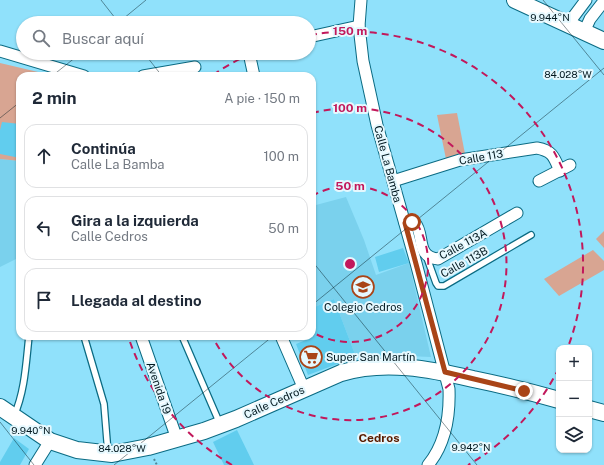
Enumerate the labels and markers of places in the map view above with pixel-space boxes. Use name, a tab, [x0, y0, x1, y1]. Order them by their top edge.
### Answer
centre of rings	[343, 257, 357, 271]
school or university icon: Colegio Cedros	[350, 274, 376, 300]
place label: Colegio Cedros	[324, 301, 402, 313]
supermarket icon: Super San Martín	[298, 344, 324, 370]
place label: Super San Martín	[326, 351, 415, 363]

